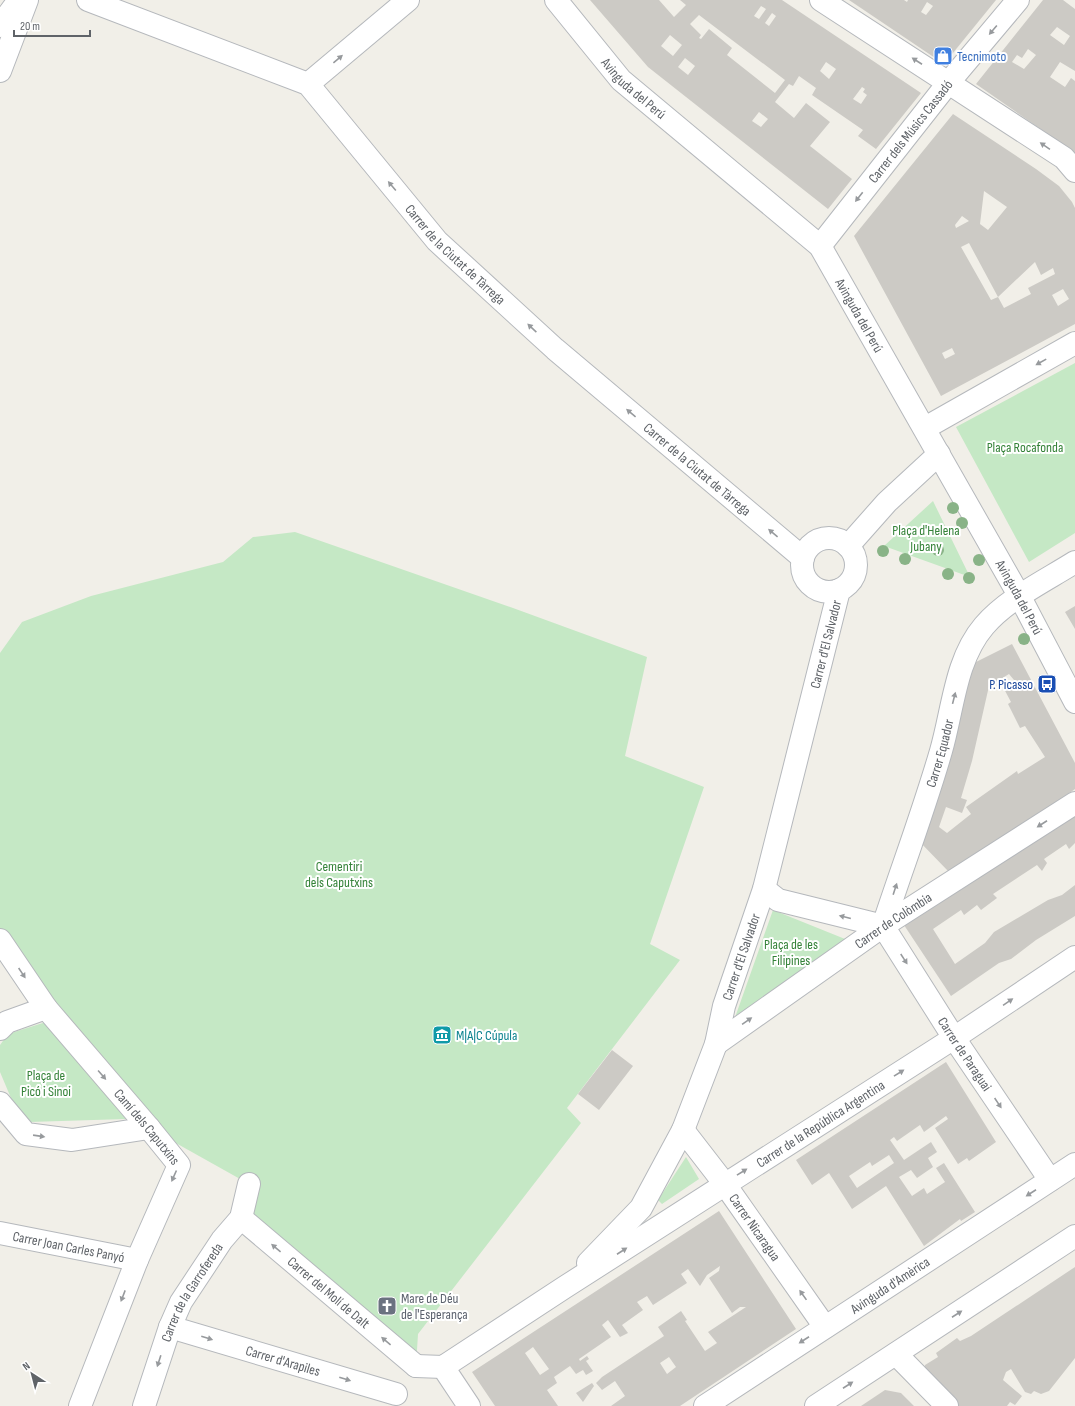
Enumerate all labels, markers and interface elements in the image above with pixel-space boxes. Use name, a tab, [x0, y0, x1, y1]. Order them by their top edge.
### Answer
scale bar	[14, 12, 90, 38]
text: 20 m	[20, 19, 40, 34]
one-way arrow	[989, 25, 998, 35]
shop icon: Tecnimoto	[932, 45, 954, 67]
place label: Tecnimoto	[957, 48, 1006, 65]
street label: Avinguda del Perú	[597, 53, 670, 123]
one-way arrow	[332, 54, 343, 63]
one-way arrow	[911, 58, 923, 65]
street label: Carrer dels Músics Cassadó	[864, 76, 956, 186]
one-way arrow	[1040, 142, 1050, 150]
one-way arrow	[388, 181, 397, 192]
one-way arrow	[855, 191, 863, 202]
street label: Carrer de la Ciutat de Tàrrega	[402, 201, 509, 308]
street label: Avinguda del Perú	[831, 274, 887, 356]
one-way arrow	[527, 324, 537, 333]
one-way arrow	[1035, 359, 1047, 366]
one-way arrow	[625, 409, 636, 418]
street label: Carrer de la Ciutat de Tàrrega	[640, 419, 755, 519]
park label: Plaça Rocafonda	[987, 439, 1063, 456]
park label: Plaça d'Helena Jubany	[892, 522, 960, 555]
one-way arrow	[768, 528, 778, 537]
street label: Avinguda del Perú	[992, 556, 1047, 637]
street label: Carrer d'El Salvador	[806, 598, 845, 690]
bus stop icon: P. Picasso	[1036, 673, 1058, 695]
place label: P. Picasso	[989, 676, 1033, 693]
one-way arrow	[951, 692, 957, 704]
street label: Carrer Equador	[922, 717, 957, 789]
one-way arrow	[1037, 820, 1047, 828]
park label: Cementiri dels Caputxins	[305, 858, 373, 891]
one-way arrow	[892, 883, 898, 895]
street label: Carrer de Colòmbia	[851, 889, 935, 952]
street label: Carrer d'El Salvador	[718, 911, 764, 1002]
one-way arrow	[839, 914, 851, 920]
park label: Plaça de les Filipines	[764, 936, 818, 969]
one-way arrow	[900, 954, 908, 964]
one-way arrow	[18, 967, 26, 978]
one-way arrow	[1003, 998, 1013, 1006]
street label: Carrer de Paraguai	[934, 1014, 996, 1094]
one-way arrow	[742, 1017, 753, 1026]
museum icon: M|A|C Cúpula	[431, 1024, 453, 1046]
place label: M|A|C Cúpula	[456, 1027, 517, 1044]
park label: Plaça de Picó i Sinoi	[21, 1067, 71, 1100]
one-way arrow	[98, 1069, 107, 1080]
one-way arrow	[893, 1069, 905, 1076]
street label: Carrer de la República Argentina	[753, 1076, 888, 1171]
street label: Camí dels Caputxins	[111, 1085, 184, 1168]
one-way arrow	[994, 1098, 1002, 1108]
one-way arrow	[33, 1133, 45, 1139]
one-way arrow	[737, 1168, 747, 1176]
one-way arrow	[171, 1170, 177, 1182]
one-way arrow	[1026, 1189, 1036, 1197]
street label: Carrer Nicaragua	[726, 1190, 784, 1264]
street label: Carrer Joan Carles Panyó	[11, 1227, 126, 1266]
street label: Carrer de la Garrofereda	[157, 1239, 226, 1344]
one-way arrow	[271, 1244, 282, 1253]
one-way arrow	[616, 1247, 627, 1255]
street label: Carrer del Molí de Dalt	[284, 1253, 373, 1332]
street label: Avinguda d'Amèrica	[846, 1253, 933, 1318]
one-way arrow	[799, 1289, 807, 1300]
one-way arrow	[120, 1290, 126, 1302]
place label: Mare de Déu de l'Esperança	[401, 1290, 468, 1323]
church icon: Mare de Déu de l'Esperança	[376, 1295, 398, 1317]
one-way arrow	[952, 1310, 962, 1318]
one-way arrow	[202, 1335, 214, 1341]
one-way arrow	[381, 1336, 392, 1345]
one-way arrow	[799, 1336, 809, 1344]
street label: Carrer d'Arapiles	[244, 1341, 322, 1380]
north arrow	[12, 1354, 52, 1394]
one-way arrow	[155, 1355, 161, 1367]
text: N	[20, 1359, 33, 1373]
one-way arrow	[340, 1376, 352, 1382]
one-way arrow	[843, 1381, 854, 1389]

